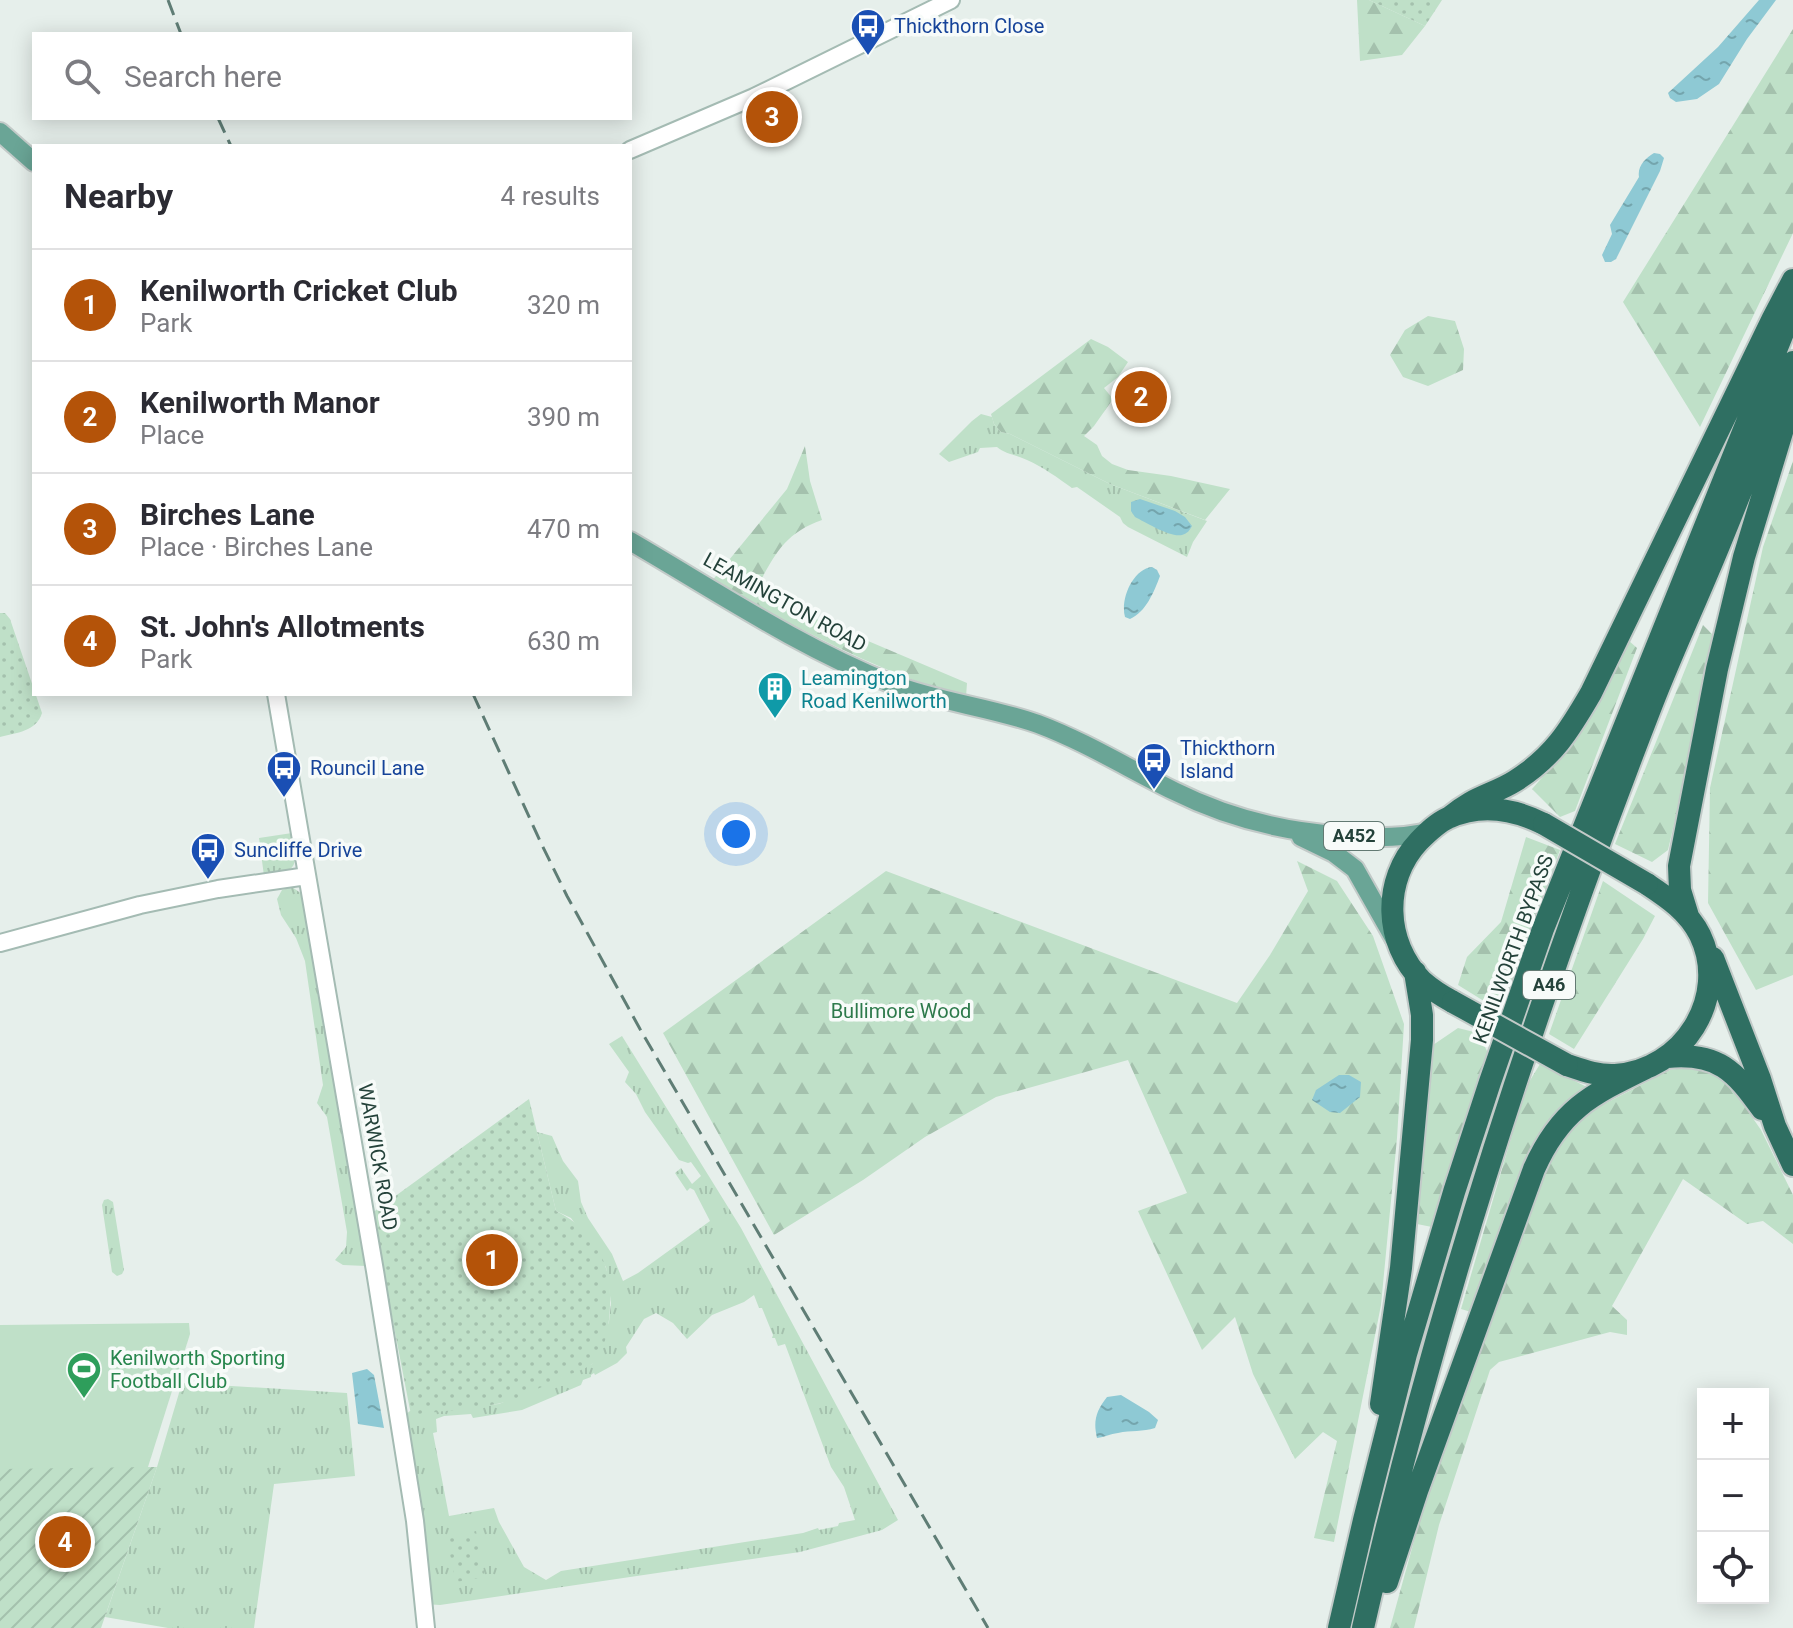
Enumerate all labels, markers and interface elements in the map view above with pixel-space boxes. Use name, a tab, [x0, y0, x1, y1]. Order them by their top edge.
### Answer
bus stop icon: Thickthorn Close	[849, 7, 887, 57]
place label: Thickthorn Close	[894, 14, 1044, 38]
search box	[32, 32, 632, 120]
icon: search	[60, 54, 104, 98]
text: Search here	[124, 59, 282, 94]
pin: 3	[746, 87, 798, 147]
text: Nearby	[64, 176, 173, 216]
text: 4 results	[501, 181, 600, 211]
text: Kenilworth Cricket Club	[140, 273, 458, 308]
text: 1	[83, 290, 97, 320]
text: 320 m	[527, 290, 600, 320]
text: Park	[140, 308, 192, 338]
pin: 2	[1115, 367, 1167, 427]
text: Kenilworth Manor	[140, 385, 380, 420]
text: 2	[83, 402, 97, 432]
text: 390 m	[527, 402, 600, 432]
text: Place	[140, 420, 204, 450]
text: Birches Lane	[140, 497, 315, 532]
text: 3	[83, 514, 97, 544]
text: 470 m	[527, 514, 600, 544]
text: Place · Birches Lane	[140, 532, 373, 562]
street label: LEAMINGTON ROAD	[699, 547, 871, 657]
text: St. John's Allotments	[140, 609, 425, 644]
text: 4	[83, 626, 97, 656]
text: 630 m	[527, 626, 600, 656]
text: Park	[140, 644, 192, 674]
place label: Leamington Road Kenilworth	[801, 666, 947, 713]
building icon: Leamington Road Kenilworth	[756, 670, 794, 720]
place label: Thickthorn Island	[1180, 736, 1275, 783]
bus stop icon: Thickthorn Island	[1135, 741, 1173, 791]
bus stop icon: Rouncil Lane	[265, 749, 303, 799]
place label: Rouncil Lane	[310, 756, 424, 780]
your location	[716, 814, 756, 854]
road number: A452	[1324, 822, 1384, 850]
bus stop icon: Suncliffe Drive	[189, 831, 227, 881]
place label: Suncliffe Drive	[234, 838, 362, 862]
street label: KENILWORTH BYPASS	[1468, 851, 1558, 1047]
road number: A46	[1523, 971, 1575, 999]
park label: Bullimore Wood	[831, 999, 971, 1023]
street label: WARWICK ROAD	[353, 1082, 403, 1232]
pin: 1	[466, 1230, 518, 1290]
place label: Kenilworth Sporting Football Club	[110, 1346, 285, 1393]
sports icon: Kenilworth Sporting Football Club	[65, 1350, 103, 1400]
map controls	[1697, 1388, 1769, 1604]
button: +	[1697, 1388, 1769, 1460]
button: −	[1697, 1460, 1769, 1532]
pin: 4	[39, 1512, 91, 1572]
button: locate	[1697, 1532, 1769, 1604]

